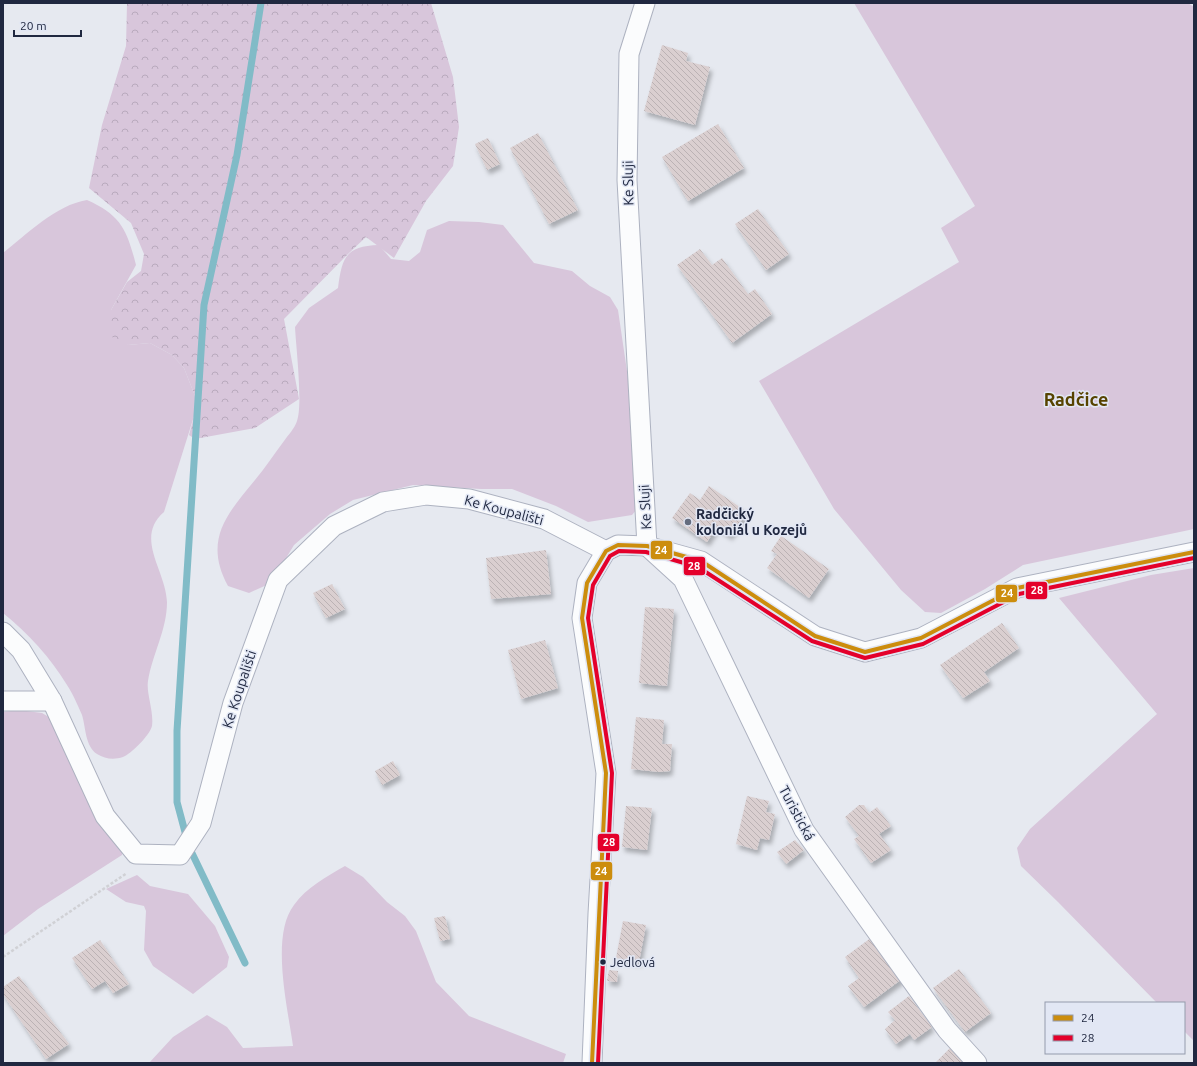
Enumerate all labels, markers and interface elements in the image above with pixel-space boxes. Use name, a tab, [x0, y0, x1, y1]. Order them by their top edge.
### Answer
scale bar	[14, 12, 81, 38]
text: 20 m	[20, 19, 47, 32]
street label: Ke Sluji	[620, 160, 636, 206]
district label: Radčice	[1044, 389, 1108, 409]
street label: Ke Sluji	[636, 484, 654, 530]
street label: Ke Koupališti	[463, 492, 545, 528]
place label: Radčický koloniál u Kozejů	[696, 506, 807, 538]
marker: Radčický koloniál u Kozejů	[683, 517, 693, 527]
line badge: 24	[650, 540, 673, 560]
text: 24	[655, 544, 667, 556]
line badge: 28	[683, 556, 706, 576]
text: 28	[688, 560, 700, 572]
line badge: 28	[1025, 581, 1048, 600]
line badge: 24	[995, 584, 1018, 603]
text: 28	[1031, 584, 1043, 596]
text: 24	[1001, 587, 1013, 599]
street label: Ke Koupališti	[219, 648, 259, 730]
street label: Turistická	[776, 783, 818, 843]
line badge: 28	[597, 833, 620, 852]
text: 28	[603, 836, 615, 848]
line badge: 24	[590, 861, 613, 881]
text: 24	[595, 865, 607, 877]
place label: Jedlová	[610, 955, 655, 969]
marker: Jedlová	[598, 957, 608, 967]
legend	[1045, 1002, 1185, 1054]
text: 24	[1081, 1011, 1095, 1024]
text: 28	[1081, 1031, 1095, 1044]

